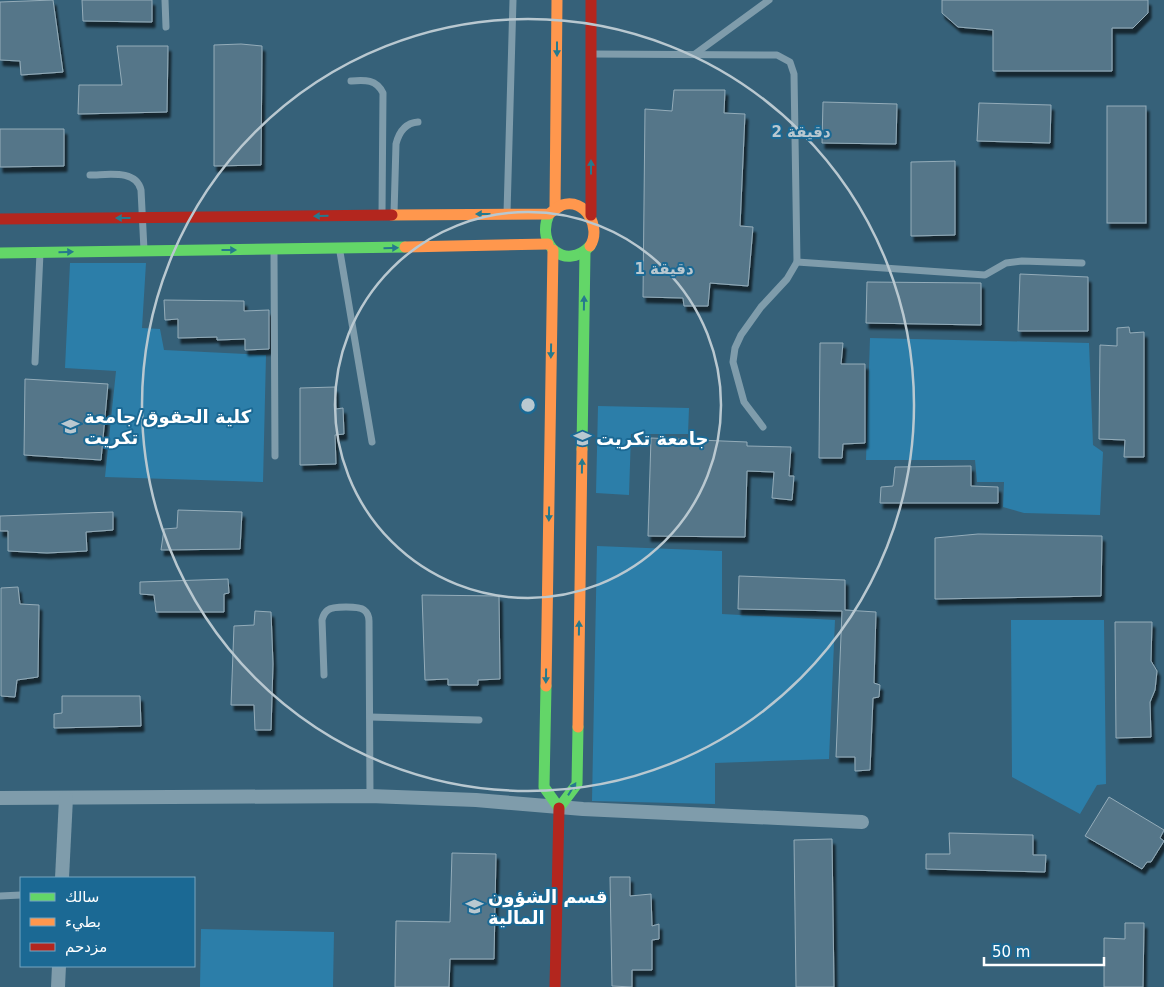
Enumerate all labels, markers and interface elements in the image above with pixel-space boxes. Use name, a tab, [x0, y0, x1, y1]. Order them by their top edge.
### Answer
one-way arrow	[553, 41, 561, 57]
text: 2 دقيقة	[771, 123, 831, 141]
one-way arrow	[587, 158, 595, 174]
one-way arrow	[475, 210, 491, 218]
one-way arrow	[312, 212, 328, 220]
one-way arrow	[115, 214, 131, 222]
one-way arrow	[383, 244, 399, 252]
one-way arrow	[221, 246, 237, 254]
one-way arrow	[58, 248, 74, 256]
text: 1 دقيقة	[634, 260, 694, 278]
one-way arrow	[580, 295, 588, 311]
one-way arrow	[547, 344, 555, 360]
centre of rings	[519, 396, 537, 414]
place label: كلية الحقوق/جامعة تكريت	[84, 406, 252, 449]
school or university icon: كلية الحقوق/جامعة تكريت	[60, 417, 80, 437]
place label: جامعة تكريت	[596, 428, 708, 450]
school or university icon: جامعة تكريت	[572, 429, 592, 449]
one-way arrow	[578, 457, 586, 473]
one-way arrow	[545, 506, 553, 522]
one-way arrow	[575, 620, 583, 636]
one-way arrow	[542, 669, 550, 685]
one-way arrow	[568, 782, 577, 796]
legend	[20, 877, 195, 967]
place label: قسم الشؤون المالية	[488, 886, 608, 928]
text: سالك	[65, 888, 99, 906]
school or university icon: قسم الشؤون المالية	[464, 897, 484, 917]
text: بطيء	[65, 913, 101, 932]
scale bar	[984, 934, 1104, 966]
text: مزدحم	[65, 938, 107, 956]
text: 50 m	[992, 943, 1030, 961]

